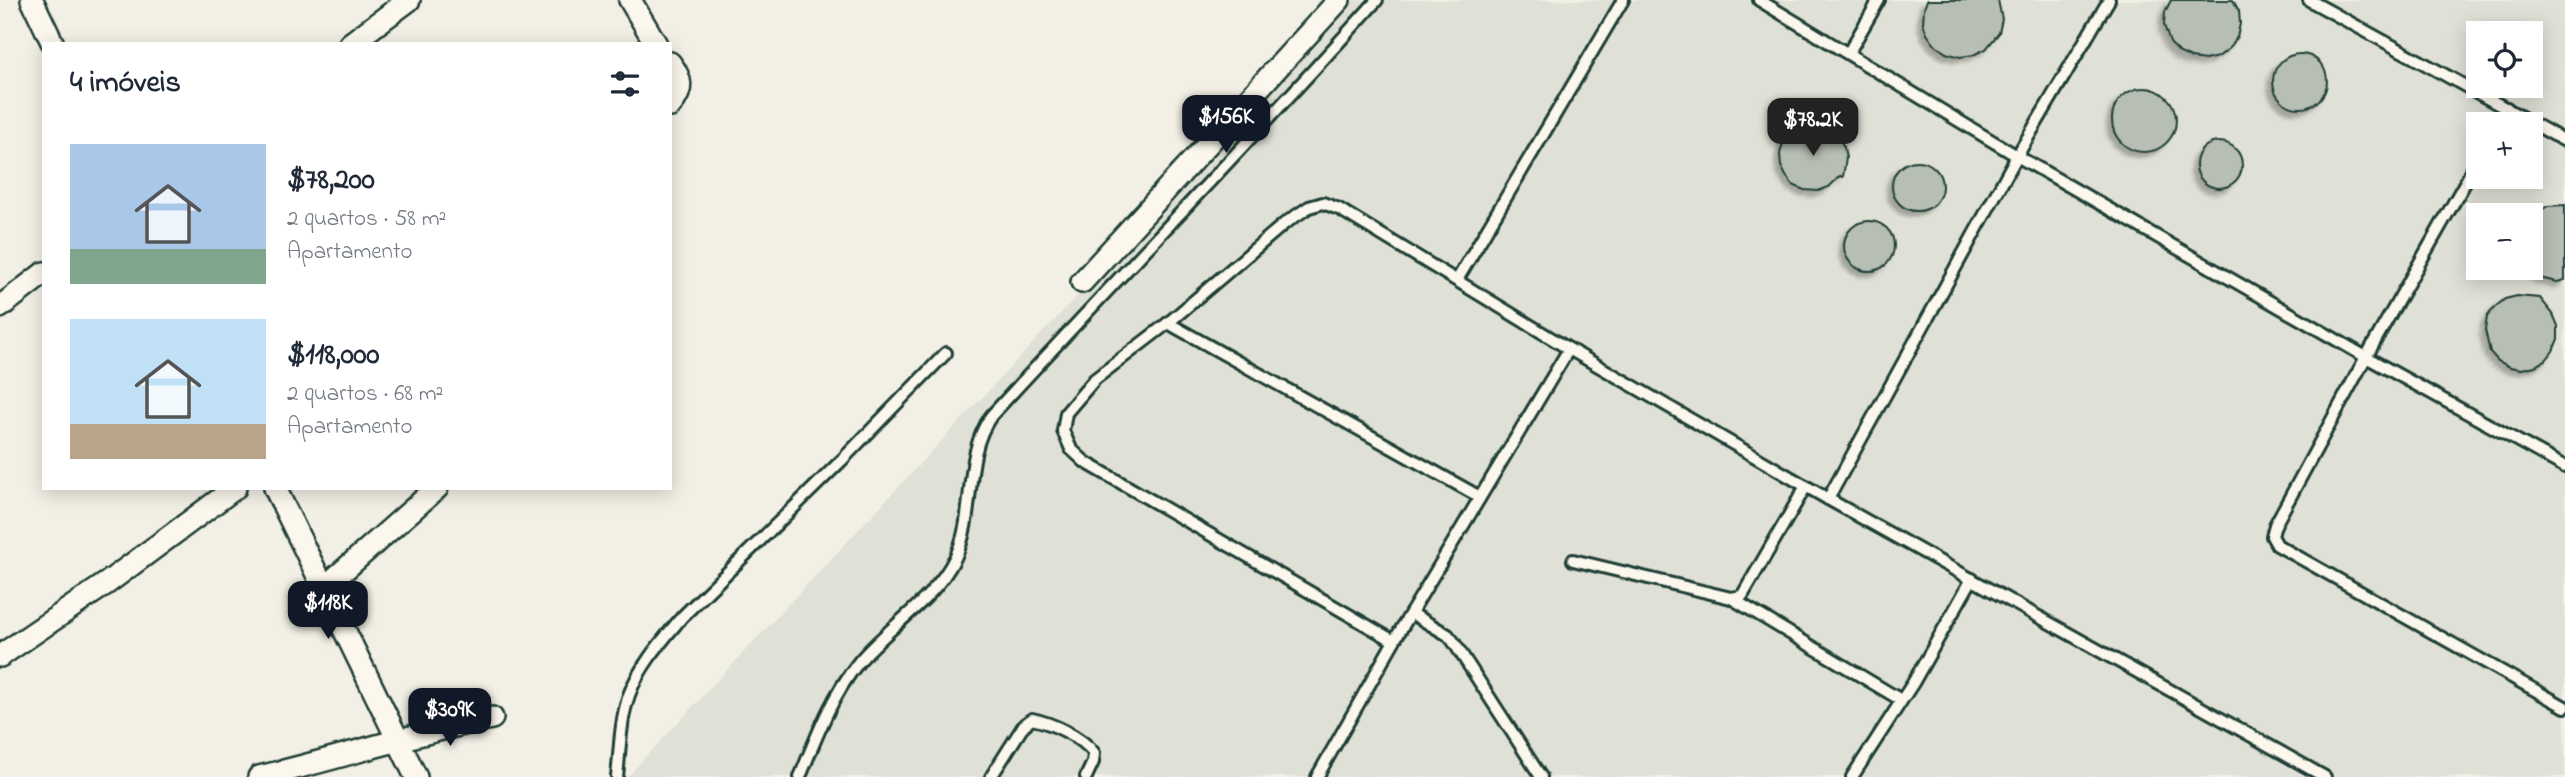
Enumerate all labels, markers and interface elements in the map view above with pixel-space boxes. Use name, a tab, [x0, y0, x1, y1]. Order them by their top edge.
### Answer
map controls	[2466, 21, 2543, 280]
button: locate	[2466, 21, 2543, 98]
text: 4 imóveis	[70, 62, 181, 106]
icon: filters	[606, 65, 644, 103]
pin: $156K	[1177, 96, 1275, 155]
pin: $78.2K	[1756, 99, 1870, 158]
text: $156K	[1198, 101, 1254, 134]
text: $78.2K	[1783, 104, 1843, 137]
button: +	[2466, 112, 2543, 189]
text: $78,200	[287, 159, 375, 203]
icon: home	[126, 172, 210, 256]
text: 2 quartos · 58 m²	[287, 203, 446, 236]
button: −	[2466, 203, 2543, 280]
text: Apartamento	[287, 236, 413, 269]
text: $118,000	[287, 334, 380, 378]
icon: home	[126, 347, 210, 431]
text: 2 quartos · 68 m²	[287, 378, 443, 411]
text: Apartamento	[287, 411, 413, 444]
pin: $118K	[279, 582, 377, 641]
text: $118K	[304, 587, 352, 620]
pin: $309K	[401, 688, 499, 748]
text: $309K	[424, 694, 476, 727]

